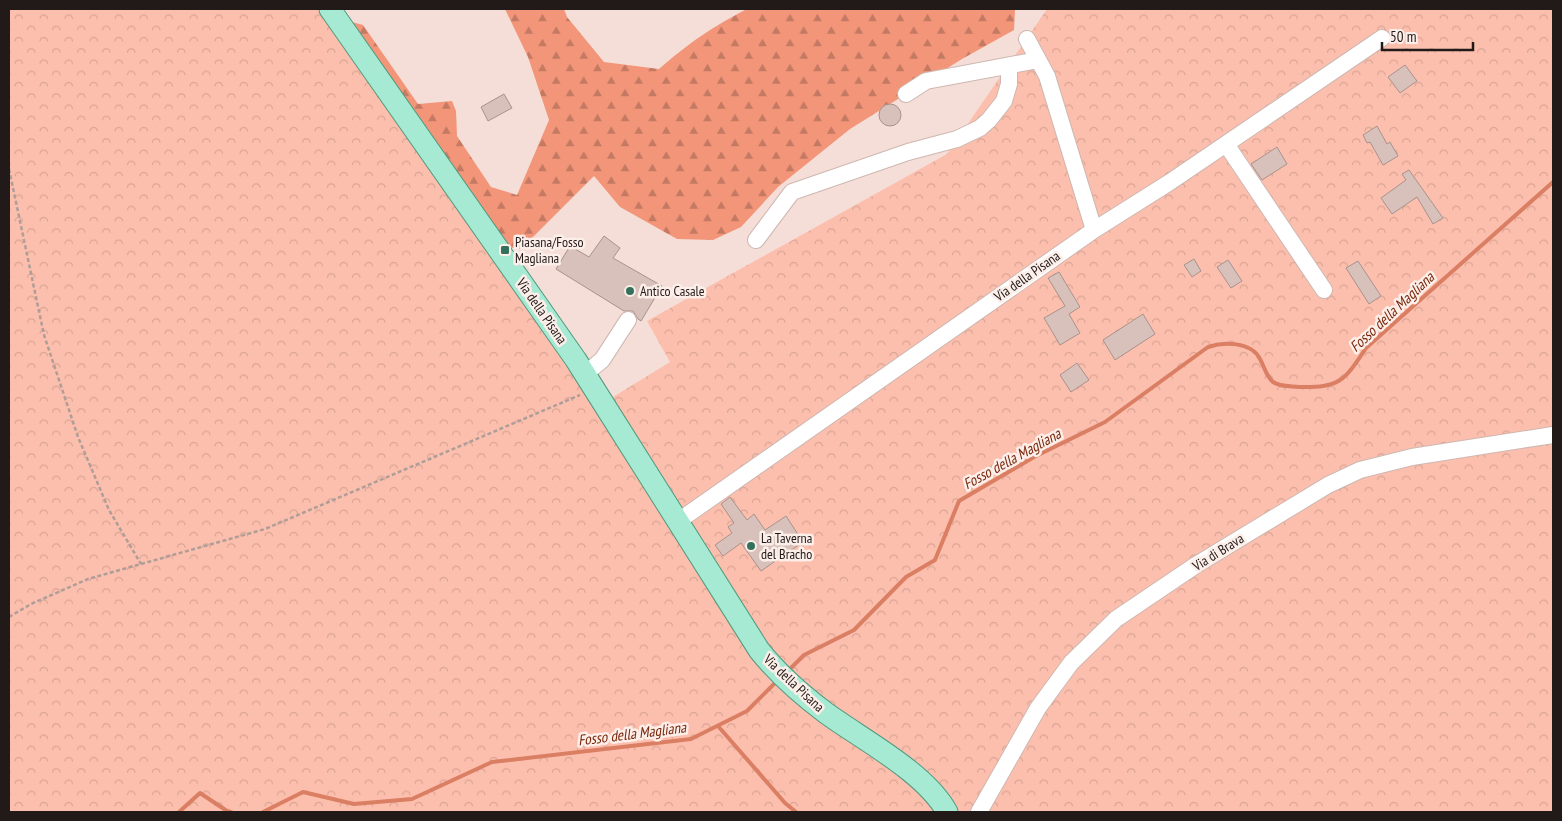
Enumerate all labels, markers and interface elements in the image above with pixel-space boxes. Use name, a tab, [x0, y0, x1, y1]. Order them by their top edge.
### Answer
scale bar	[1382, 20, 1473, 52]
text: 50 m	[1390, 27, 1416, 46]
place label: Piasana/Fosso Magliana	[515, 233, 584, 267]
marker: Piasana/Fosso Magliana	[499, 244, 511, 256]
street label: Via della Pisana	[990, 247, 1063, 306]
water label: Fosso della Magliana	[1345, 267, 1439, 356]
street label: Via della Pisana	[512, 274, 571, 347]
place label: Antico Casale	[640, 282, 705, 300]
marker: Antico Casale	[624, 285, 636, 297]
water label: Fosso della Magliana	[960, 423, 1065, 493]
place label: La Taverna del Bracho	[761, 529, 812, 563]
street label: Via di Brava	[1188, 529, 1247, 575]
marker: La Taverna del Bracho	[745, 540, 757, 552]
street label: Via della Pisana	[759, 650, 828, 716]
water label: Fosso della Magliana	[577, 717, 688, 750]

